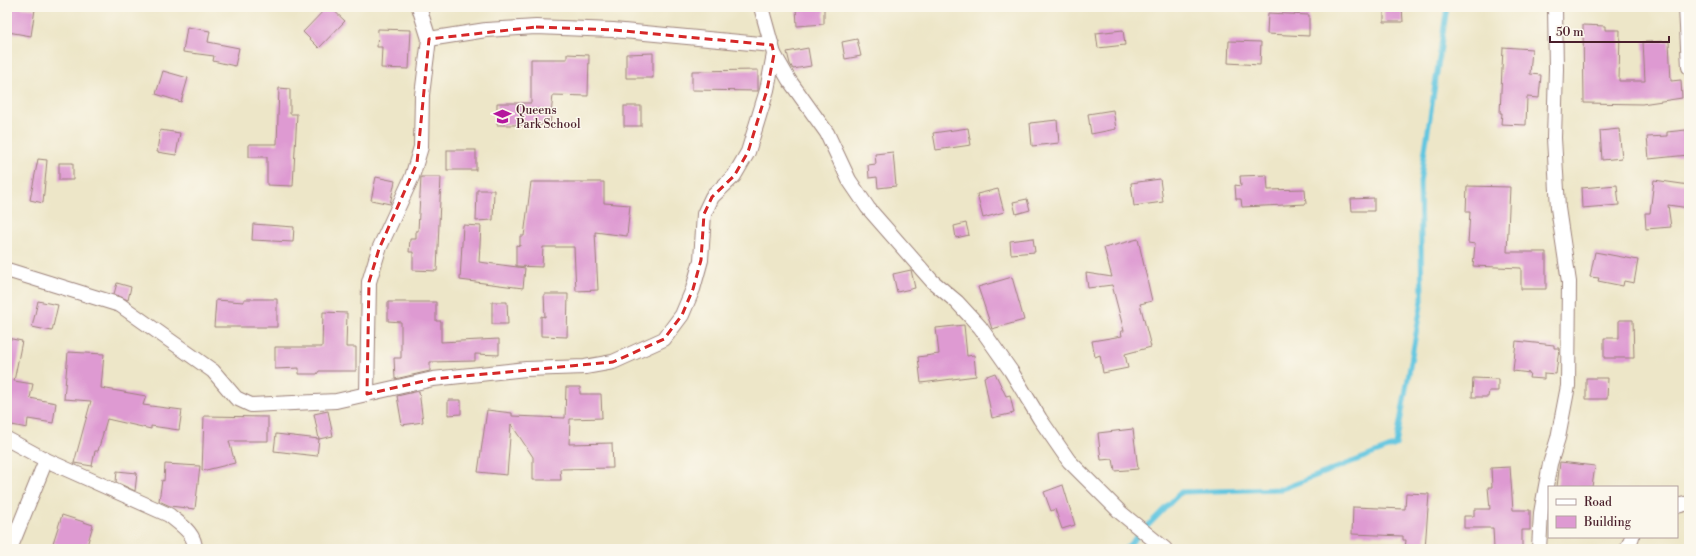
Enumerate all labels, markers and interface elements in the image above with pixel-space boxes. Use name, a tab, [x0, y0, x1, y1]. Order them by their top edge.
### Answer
scale bar	[1550, 18, 1669, 44]
text: 50 m	[1556, 25, 1584, 40]
place label: Queens Park School	[516, 103, 581, 132]
school or university icon: Queens Park School	[493, 107, 513, 127]
legend	[1548, 486, 1678, 538]
text: Road	[1584, 495, 1612, 510]
text: Building	[1583, 515, 1632, 530]

